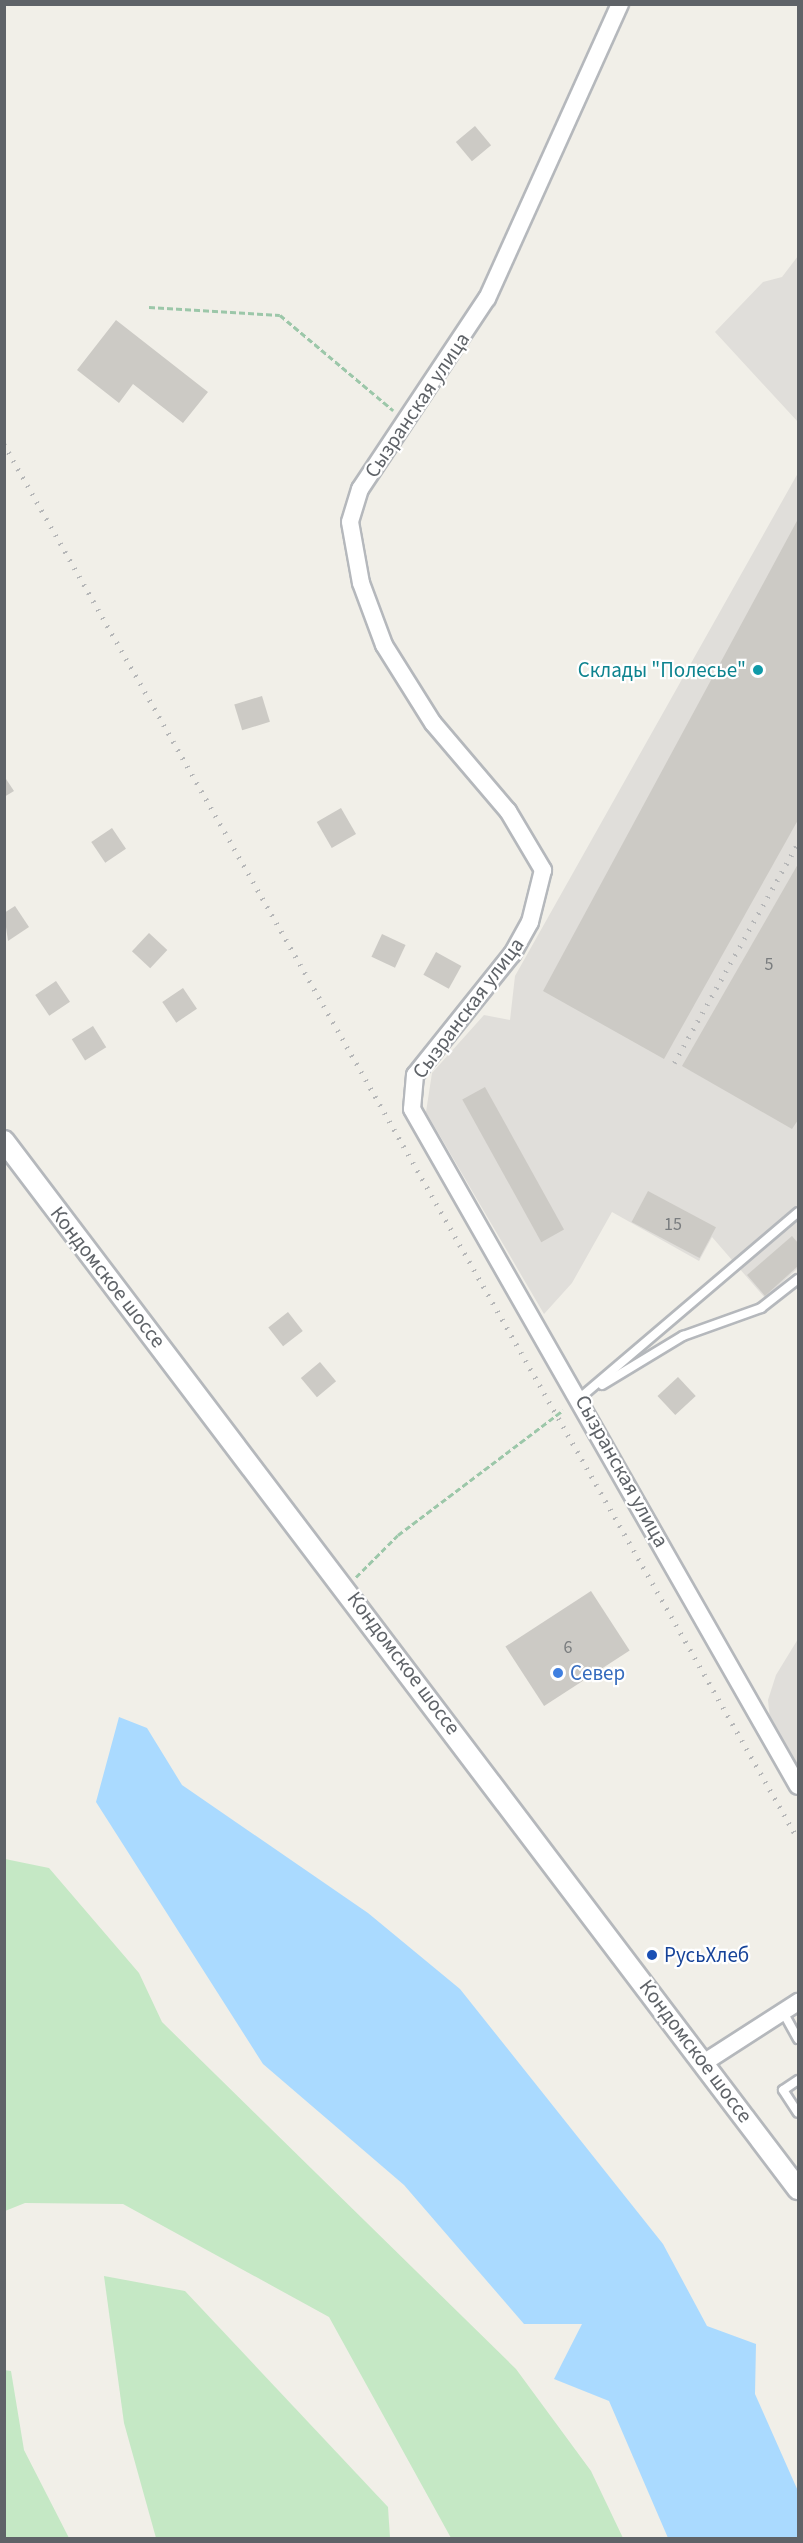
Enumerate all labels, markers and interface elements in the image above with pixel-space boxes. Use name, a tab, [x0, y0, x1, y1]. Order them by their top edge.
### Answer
street label: Сызранская улица	[359, 328, 475, 482]
place label: Склады "Полесье"	[578, 657, 746, 683]
marker: Склады "Полесье"	[751, 663, 765, 677]
street label: Сызранская улица	[407, 933, 529, 1083]
house number: 5	[765, 954, 773, 976]
street label: Кондомское шоссе	[45, 1201, 171, 1353]
house number: 15	[664, 1214, 682, 1236]
street label: Сызранская улица	[570, 1391, 674, 1551]
street label: Кондомское шоссе	[342, 1587, 466, 1739]
house number: 6	[564, 1637, 572, 1659]
place label: Север	[570, 1660, 625, 1686]
marker: Север	[551, 1666, 565, 1680]
place label: РусьХлеб	[664, 1942, 749, 1968]
marker: РусьХлеб	[645, 1948, 659, 1962]
street label: Кондомское шоссе	[634, 1975, 758, 2127]

